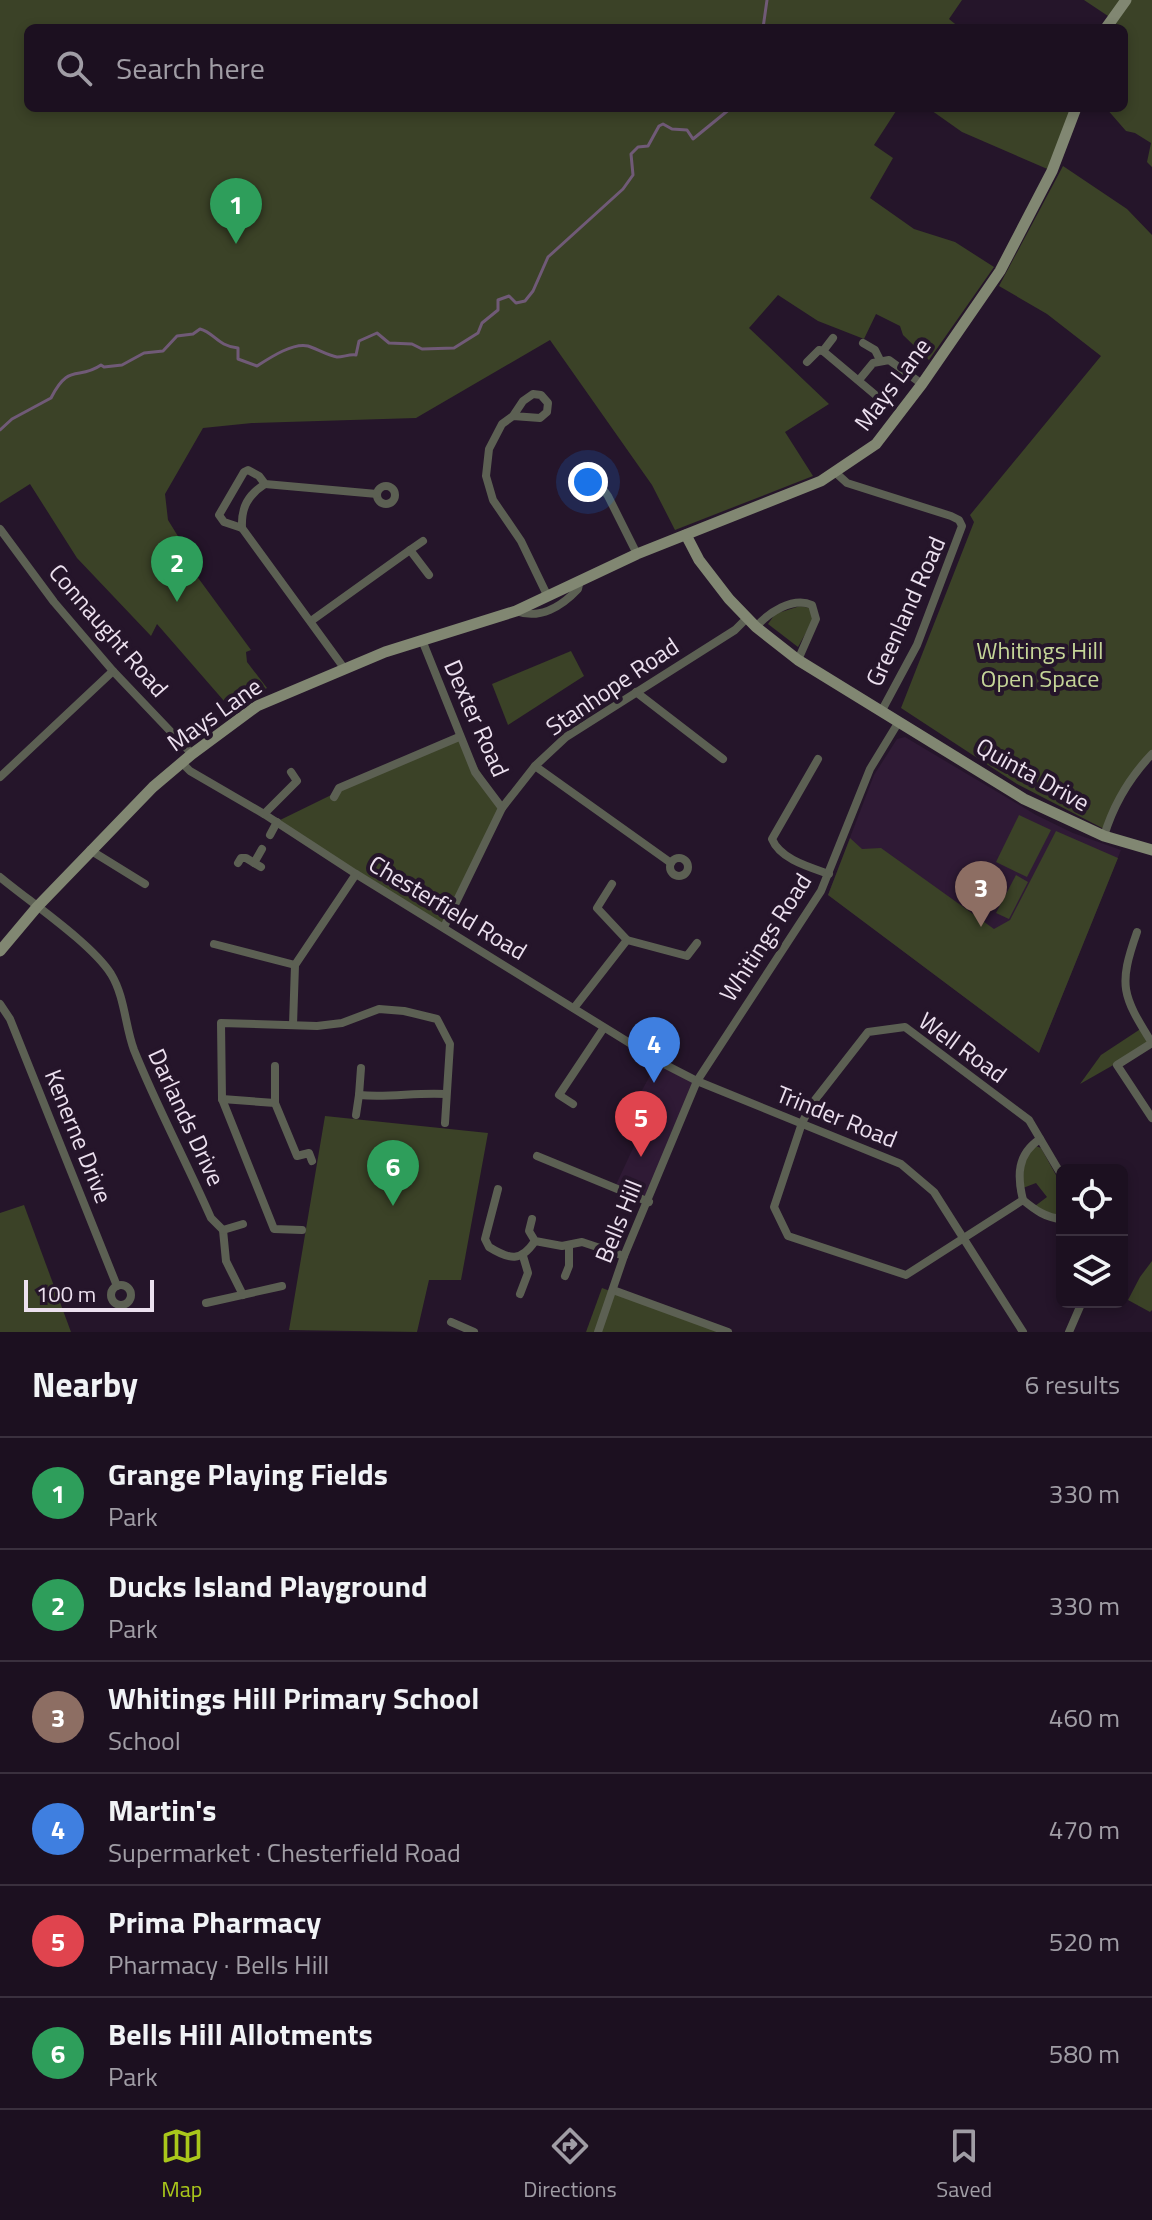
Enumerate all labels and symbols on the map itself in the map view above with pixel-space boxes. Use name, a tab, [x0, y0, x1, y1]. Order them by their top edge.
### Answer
pin: 1	[210, 178, 262, 244]
street label: Mays Lane	[845, 330, 939, 438]
your location	[568, 462, 608, 502]
street label: Greenland Road	[856, 530, 954, 692]
pin: 2	[151, 536, 203, 602]
street label: Connaught Road	[41, 555, 177, 705]
street label: Stanhope Road	[538, 628, 686, 744]
park label: Whitings Hill Open Space	[976, 632, 1104, 696]
street label: Dexter Road	[435, 654, 519, 782]
street label: Mays Lane	[159, 668, 269, 760]
street label: Quinta Drive	[970, 728, 1096, 820]
street label: Chesterfield Road	[362, 846, 534, 968]
pin: 3	[955, 861, 1007, 927]
street label: Whitings Road	[710, 866, 820, 1008]
street label: Well Road	[911, 1003, 1015, 1091]
pin: 4	[628, 1017, 680, 1083]
street label: Darlands Drive	[139, 1042, 235, 1192]
street label: Kenerne Drive	[36, 1064, 122, 1208]
street label: Trinder Road	[771, 1075, 903, 1157]
pin: 5	[615, 1091, 667, 1157]
pin: 6	[367, 1140, 419, 1206]
street label: Bells Hill	[585, 1174, 651, 1268]
scale bar	[24, 1276, 154, 1312]

